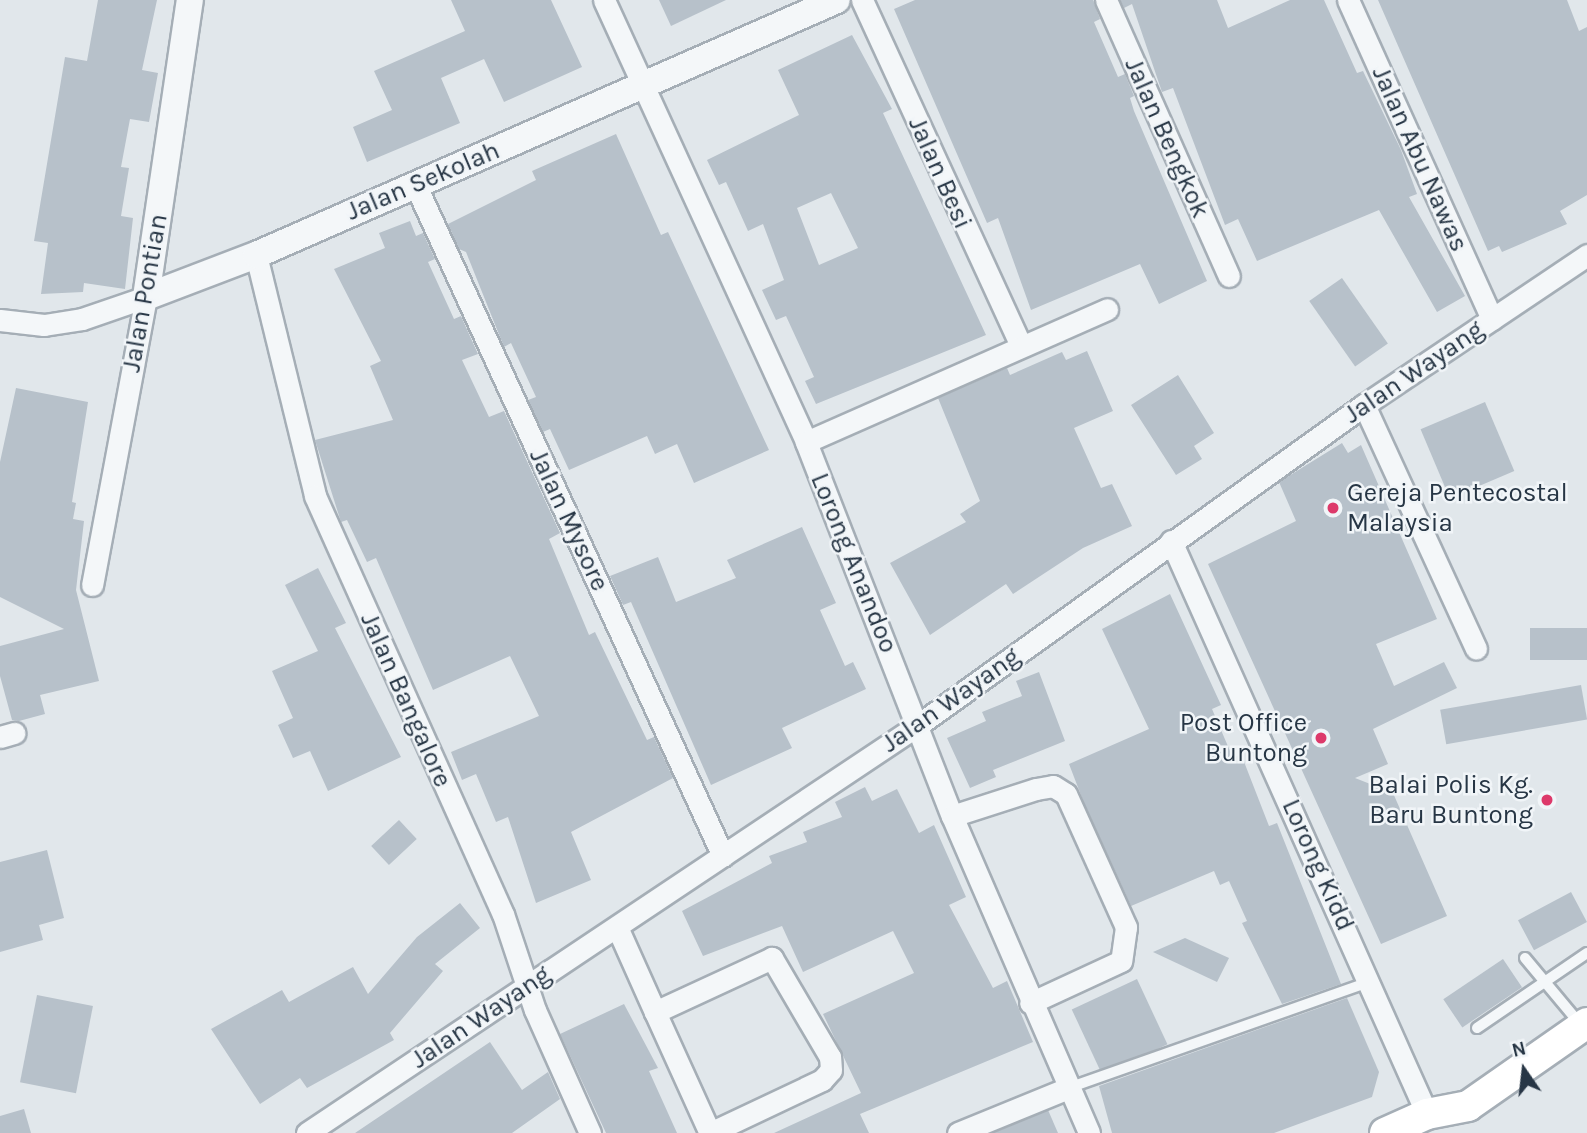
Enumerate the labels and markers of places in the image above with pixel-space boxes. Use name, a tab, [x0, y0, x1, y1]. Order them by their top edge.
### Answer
place label: Gereja Pentecostal Malaysia	[1347, 477, 1568, 538]
marker: Gereja Pentecostal Malaysia	[1325, 500, 1341, 516]
place label: Post Office Buntong	[1180, 707, 1307, 768]
marker: Post Office Buntong	[1313, 730, 1329, 746]
place label: Balai Polis Kg. Baru Buntong	[1368, 769, 1533, 830]
marker: Balai Polis Kg. Baru Buntong	[1539, 792, 1555, 808]

